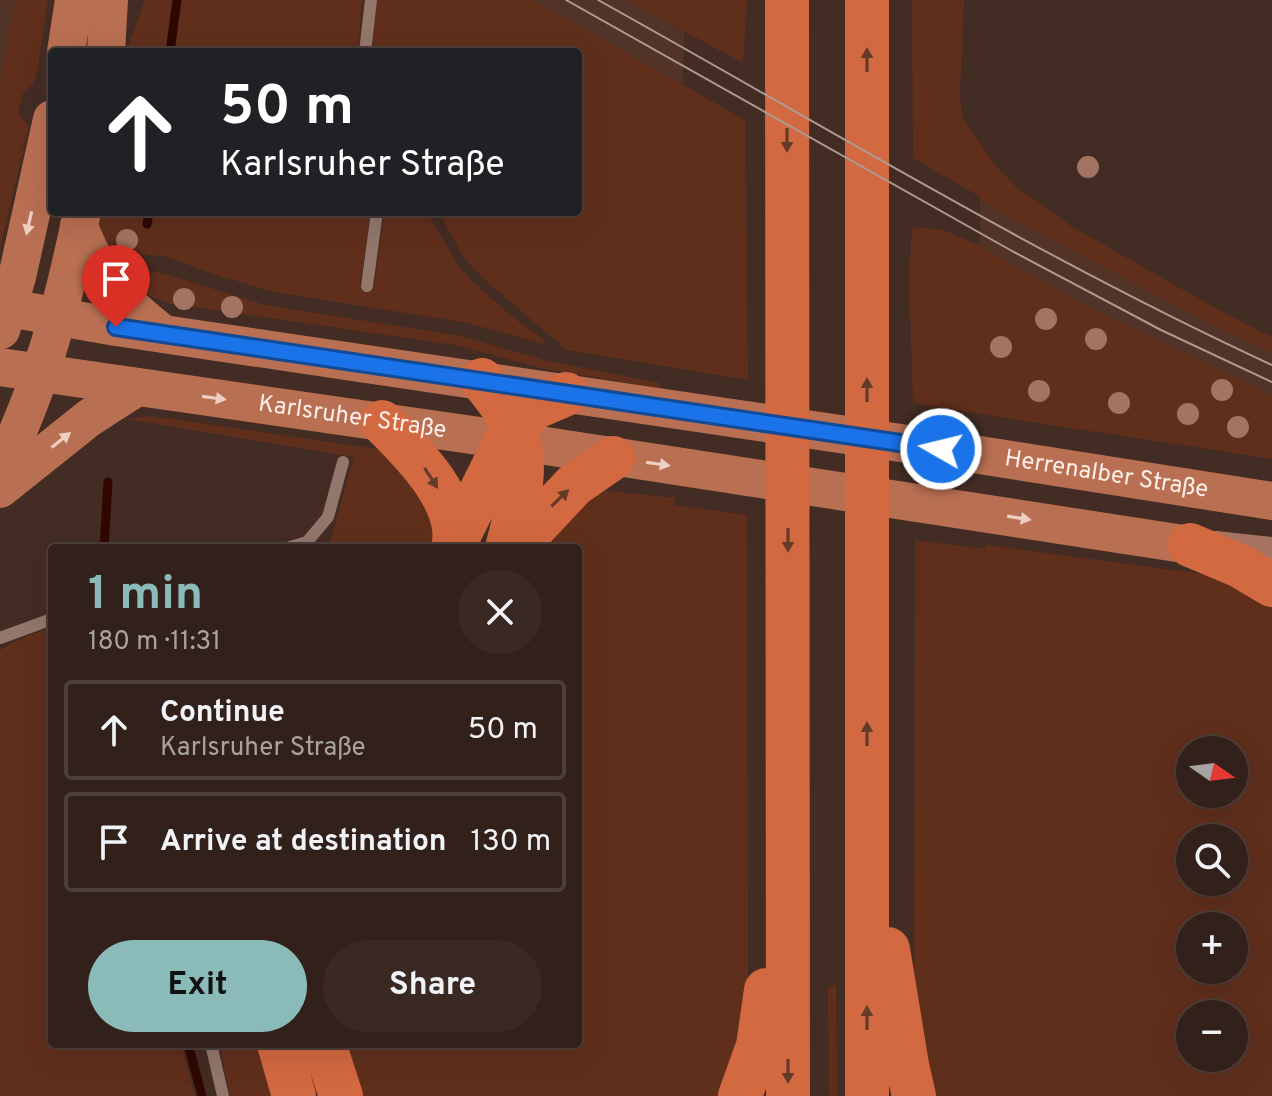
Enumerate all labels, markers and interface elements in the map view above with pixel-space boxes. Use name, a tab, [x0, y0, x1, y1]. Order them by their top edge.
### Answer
one-way arrow	[861, 47, 873, 72]
text: 50 m	[220, 74, 354, 144]
icon: ahead	[88, 80, 192, 184]
one-way arrow	[781, 128, 793, 153]
text: Karlsruher Straße	[220, 143, 505, 189]
one-way arrow	[22, 210, 35, 235]
pin	[82, 245, 150, 327]
icon: arrive	[94, 257, 138, 301]
one-way arrow	[861, 377, 873, 402]
street label: Karlsruher Straße	[256, 389, 448, 446]
one-way arrow	[202, 392, 227, 405]
position arrow	[899, 407, 983, 491]
one-way arrow	[51, 433, 71, 449]
street label: Herrenalber Straße	[1002, 444, 1210, 506]
one-way arrow	[646, 458, 671, 471]
one-way arrow	[423, 468, 438, 489]
one-way arrow	[550, 490, 569, 508]
one-way arrow	[1007, 512, 1032, 525]
one-way arrow	[782, 528, 794, 553]
text: 1 min	[88, 566, 203, 626]
button: close	[458, 570, 542, 654]
text: 180 m · 11:31	[88, 626, 221, 659]
text: Continue	[160, 695, 285, 732]
icon: ahead	[92, 708, 136, 752]
text: 50 m	[468, 712, 538, 749]
one-way arrow	[861, 721, 873, 746]
text: Karlsruher Straße	[160, 732, 365, 765]
north arrow	[1176, 736, 1248, 808]
map controls	[1176, 736, 1248, 1072]
icon: arrive	[92, 820, 136, 864]
text: Arrive at destination	[160, 824, 446, 861]
text: 130 m	[470, 824, 551, 861]
button: search	[1176, 824, 1248, 896]
button: +	[1176, 912, 1248, 984]
button: Exit	[88, 940, 307, 1032]
button: Share	[323, 940, 542, 1032]
button: −	[1176, 1000, 1248, 1072]
one-way arrow	[861, 1005, 873, 1030]
one-way arrow	[782, 1059, 794, 1084]

